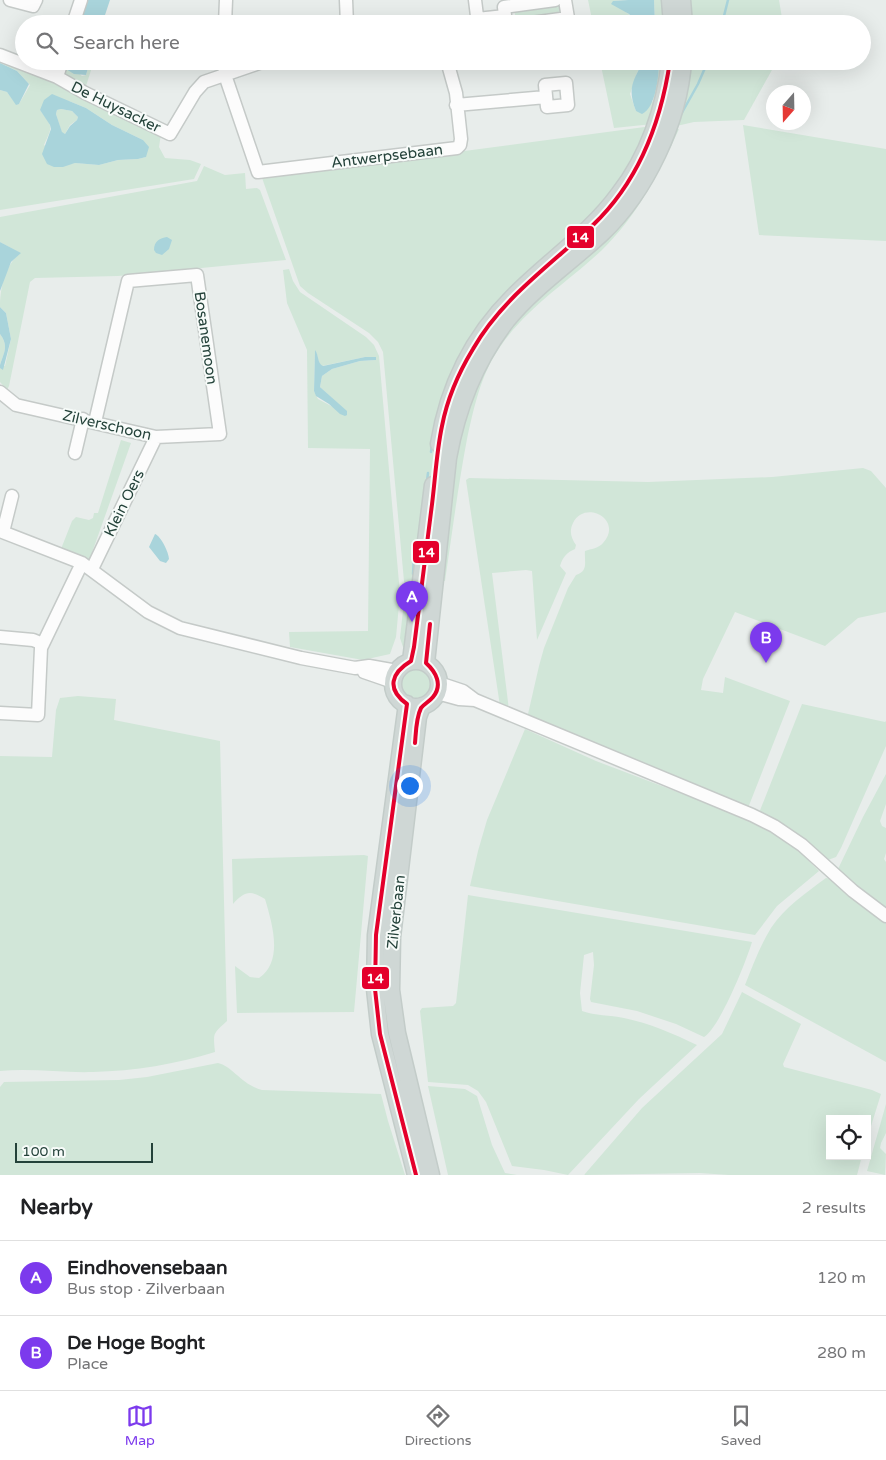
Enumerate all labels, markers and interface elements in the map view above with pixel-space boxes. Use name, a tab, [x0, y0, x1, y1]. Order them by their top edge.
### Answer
search box	[15, 15, 871, 70]
icon: search	[33, 29, 61, 57]
text: Search here	[73, 32, 180, 54]
street label: De Huysacker	[68, 78, 164, 137]
north arrow	[766, 85, 811, 130]
street label: Antwerpsebaan	[330, 140, 444, 172]
line badge: 14	[566, 225, 595, 249]
text: 14	[571, 229, 589, 246]
street label: Bosanemoon	[191, 290, 221, 386]
street label: Zilverschoon	[61, 406, 153, 444]
street label: Klein Oers	[100, 467, 148, 539]
line badge: 14	[412, 540, 440, 564]
text: 14	[417, 544, 435, 561]
pin: A	[396, 581, 428, 622]
pin: B	[750, 622, 782, 663]
your location	[397, 773, 423, 799]
street label: Zilverbaan	[383, 874, 409, 950]
line badge: 14	[361, 966, 390, 990]
text: 14	[366, 970, 384, 987]
map controls	[826, 1115, 871, 1160]
button: locate	[826, 1115, 871, 1160]
scale bar	[15, 1140, 152, 1163]
text: 100 m	[22, 1143, 65, 1160]
text: Nearby	[20, 1195, 93, 1220]
text: 2 results	[802, 1198, 866, 1218]
text: Eindhovensebaan	[67, 1257, 227, 1279]
text: A	[30, 1268, 42, 1288]
text: 120 m	[817, 1268, 866, 1288]
text: Bus stop · Zilverbaan	[67, 1279, 225, 1299]
text: De Hoge Boght	[67, 1332, 205, 1354]
text: B	[30, 1343, 42, 1363]
text: 280 m	[817, 1343, 866, 1363]
text: Place	[67, 1354, 108, 1374]
tab: Map	[125, 1402, 155, 1449]
tab: Directions	[404, 1402, 471, 1449]
tab: Saved	[721, 1402, 761, 1449]

